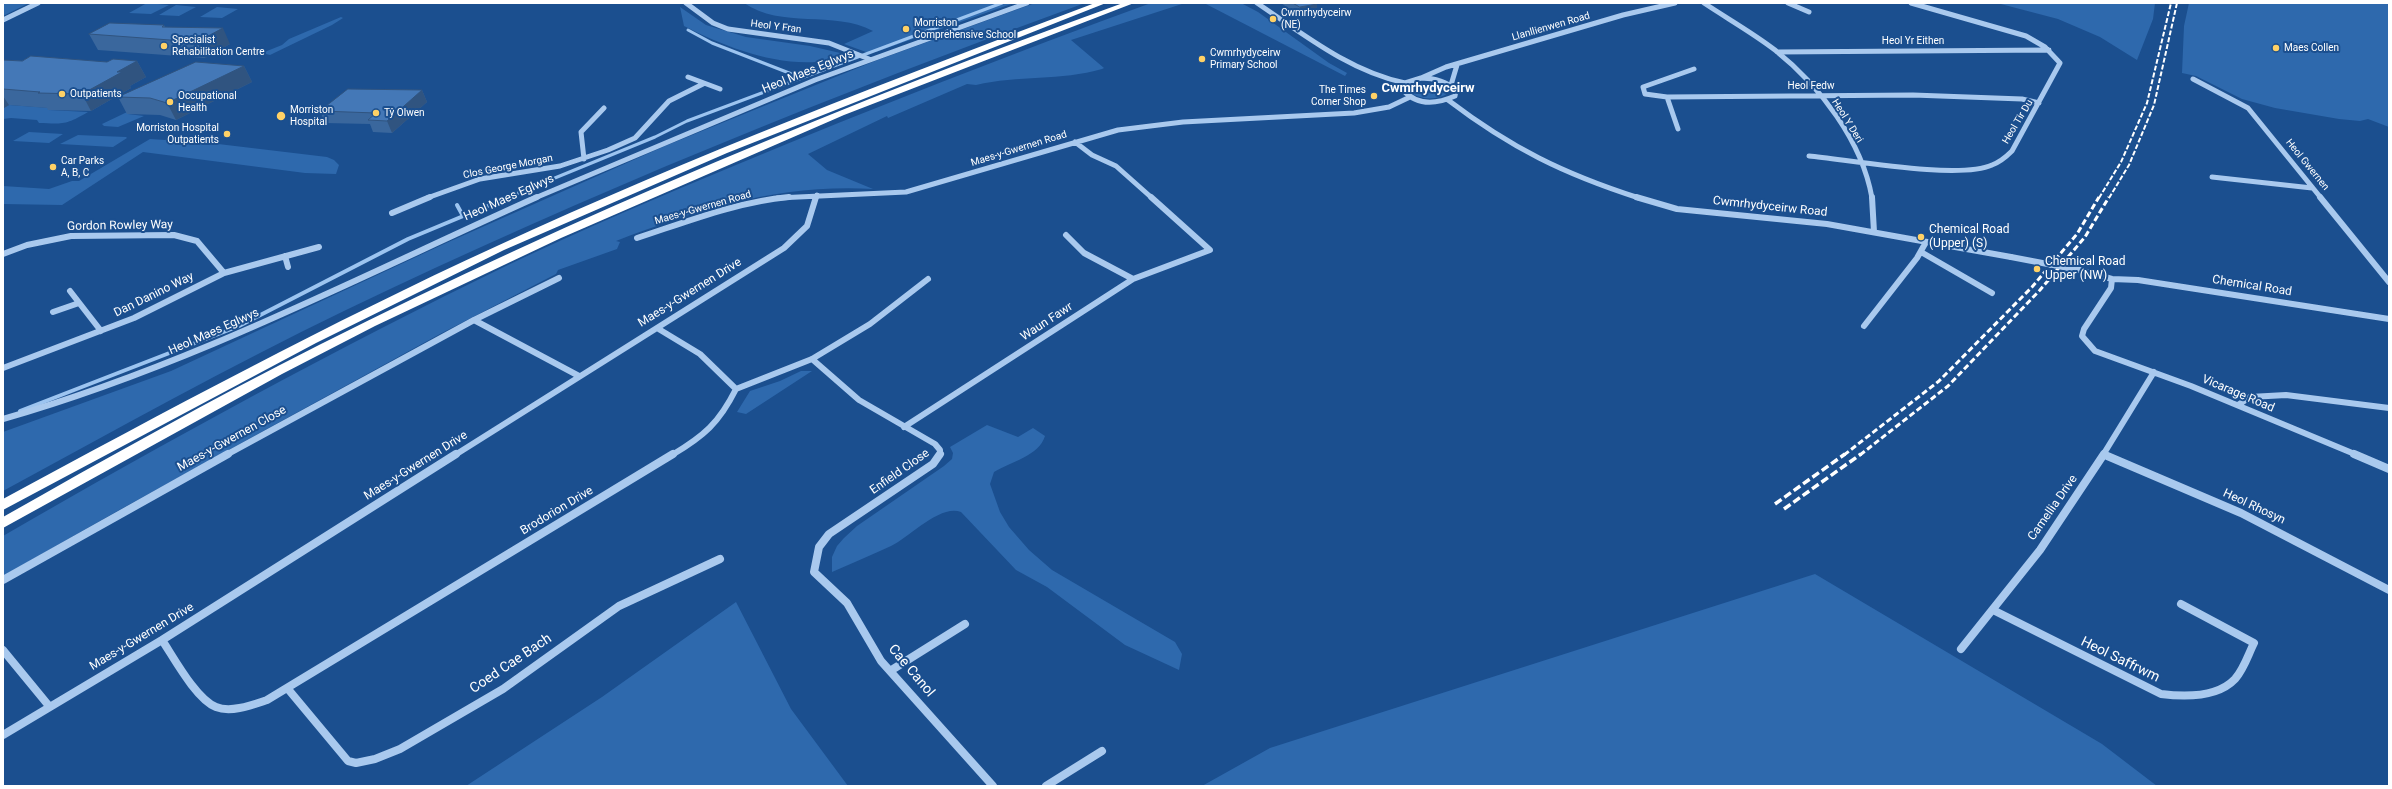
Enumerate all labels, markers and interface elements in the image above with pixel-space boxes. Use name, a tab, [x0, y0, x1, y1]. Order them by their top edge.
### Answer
place label: Cwmrhydyceirw (NE)	[1281, 7, 1352, 30]
street label: Llanllienwen Road	[1511, 10, 1591, 44]
marker: Cwmrhydyceirw (NE)	[1268, 14, 1278, 24]
place label: Morriston Comprehensive School	[914, 17, 1016, 40]
street label: Heol Y Fran	[750, 18, 802, 36]
marker: Morriston Comprehensive School	[901, 24, 911, 34]
place label: Specialist Rehabilitation Centre	[172, 34, 265, 58]
street label: Heol Yr Eithen	[1882, 35, 1944, 47]
marker: Specialist Rehabilitation Centre	[159, 41, 169, 51]
place label: Maes Collen	[2284, 42, 2339, 54]
marker: Maes Collen	[2271, 43, 2281, 53]
street label: Heol Maes Eglwys	[760, 47, 856, 97]
place label: Cwmrhydyceirw Primary School	[1210, 47, 1281, 70]
marker: Cwmrhydyceirw Primary School	[1197, 54, 1207, 64]
street label: Heol Fedw	[1788, 80, 1834, 92]
district label: Cwmrhydyceirw	[1381, 81, 1475, 97]
place label: The Times Corner Shop	[1311, 84, 1366, 108]
place label: Outpatients	[70, 88, 122, 100]
marker: Outpatients	[57, 89, 67, 99]
place label: Occupational Health	[178, 90, 237, 114]
marker: The Times Corner Shop	[1369, 91, 1379, 101]
marker: Occupational Health	[165, 97, 175, 107]
street label: Heol Y Deri	[1829, 97, 1865, 145]
street label: Heol Tir Du	[2000, 98, 2036, 146]
place label: Morriston Hospital	[290, 104, 333, 128]
place label: Tŷ Olwen	[384, 107, 424, 119]
marker: Tŷ Olwen	[371, 108, 381, 118]
marker: Morriston Hospital	[275, 110, 287, 122]
place label: Morriston Hospital Outpatients	[136, 122, 219, 146]
marker: Morriston Hospital Outpatients	[222, 129, 232, 139]
street label: Maes-y-Gwernen Road	[970, 129, 1068, 169]
street label: Heol Gwernen	[2283, 137, 2331, 193]
street label: Clos George Morgan	[462, 152, 554, 182]
place label: Car Parks A, B, C	[61, 155, 104, 178]
marker: Car Parks A, B, C	[48, 162, 58, 172]
street label: Heol Maes Eglwys	[462, 172, 556, 224]
street label: Maes-y-Gwernen Road	[653, 188, 753, 228]
street label: Cwmrhydyceirw Road	[1712, 194, 1828, 220]
street label: Gordon Rowley Way	[67, 218, 173, 234]
place label: Chemical Road (Upper) (S)	[1929, 223, 2009, 251]
marker: Chemical Road (Upper) (S)	[1916, 232, 1926, 242]
street label: Maes-y-Gwernen Drive	[636, 255, 744, 331]
place label: Chemical Road Upper (NW)	[2045, 255, 2125, 283]
marker: Chemical Road Upper (NW)	[2032, 264, 2042, 274]
street label: Dan Danino Way	[112, 269, 196, 321]
street label: Chemical Road	[2211, 273, 2293, 299]
street label: Waun Fawr	[1018, 300, 1076, 344]
street label: Heol Maes Eglwys	[167, 306, 261, 358]
street label: Vicarage Road	[2200, 372, 2276, 416]
street label: Maes-y-Gwernen Close	[175, 403, 289, 475]
street label: Maes-y-Gwernen Drive	[362, 428, 470, 504]
street label: Enfield Close	[868, 446, 932, 498]
street label: Camellia Drive	[2025, 473, 2081, 543]
street label: Brodorion Drive	[518, 484, 596, 538]
street label: Heol Rhosyn	[2221, 486, 2287, 528]
street label: Maes-y-Gwernen Drive	[87, 600, 197, 674]
street label: Coed Cae Bach	[467, 631, 555, 697]
street label: Heol Saffrwm	[2078, 634, 2162, 686]
street label: Cae Canol	[884, 641, 938, 701]

